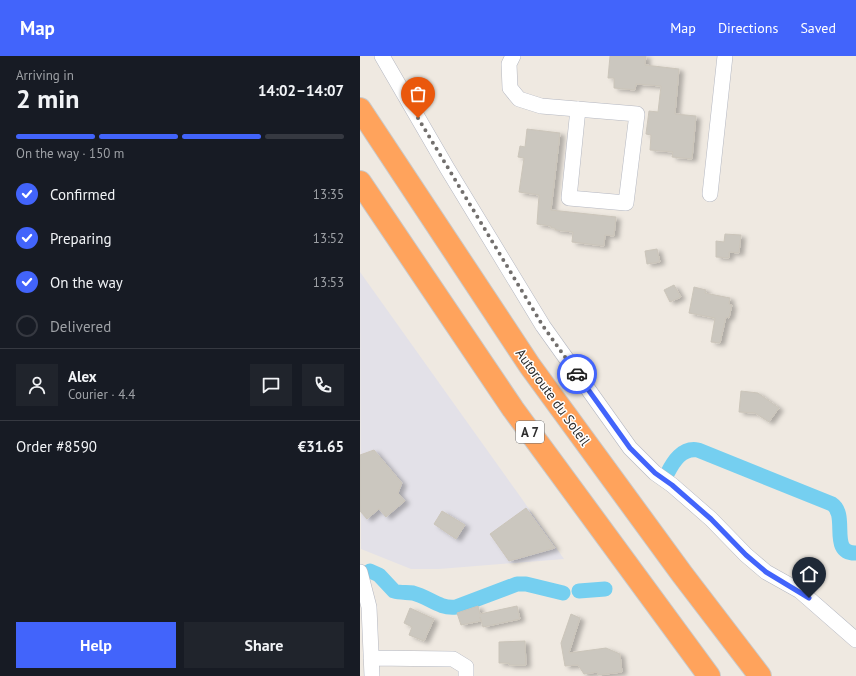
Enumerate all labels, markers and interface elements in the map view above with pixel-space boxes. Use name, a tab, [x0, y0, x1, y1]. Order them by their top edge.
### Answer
text: Map	[20, 16, 55, 40]
text: Map	[670, 19, 696, 37]
text: Directions	[718, 19, 778, 37]
text: Saved	[800, 19, 836, 37]
text: Arriving in	[16, 67, 74, 84]
pin	[401, 77, 435, 118]
text: 14:02–14:07	[258, 81, 344, 100]
text: 2 min	[16, 82, 79, 115]
icon: bag	[407, 83, 429, 105]
text: On the way · 150 m	[16, 145, 124, 162]
icon: check	[16, 183, 38, 205]
text: Confirmed	[50, 185, 115, 204]
text: 13:35	[313, 186, 344, 203]
icon: check	[16, 227, 38, 249]
text: Preparing	[50, 229, 112, 248]
text: 13:52	[313, 230, 344, 247]
icon: check	[16, 271, 38, 293]
text: On the way	[50, 273, 123, 292]
text: 13:53	[313, 274, 344, 291]
text: Delivered	[50, 317, 111, 336]
street label: Autoroute du Soleil	[512, 345, 594, 449]
courier	[557, 354, 597, 394]
icon: car	[566, 363, 588, 385]
button: person	[16, 364, 58, 406]
button: chat	[250, 364, 292, 406]
button: phone	[302, 364, 344, 406]
text: Alex	[68, 367, 97, 386]
text: Courier · 4.4	[68, 386, 135, 403]
road number: A 7	[516, 421, 544, 443]
text: Order #8590	[16, 437, 97, 456]
text: €31.65	[298, 437, 344, 456]
pin	[792, 557, 826, 598]
icon: home	[798, 563, 820, 585]
button: Help	[16, 622, 176, 668]
button: Share	[184, 622, 344, 668]

